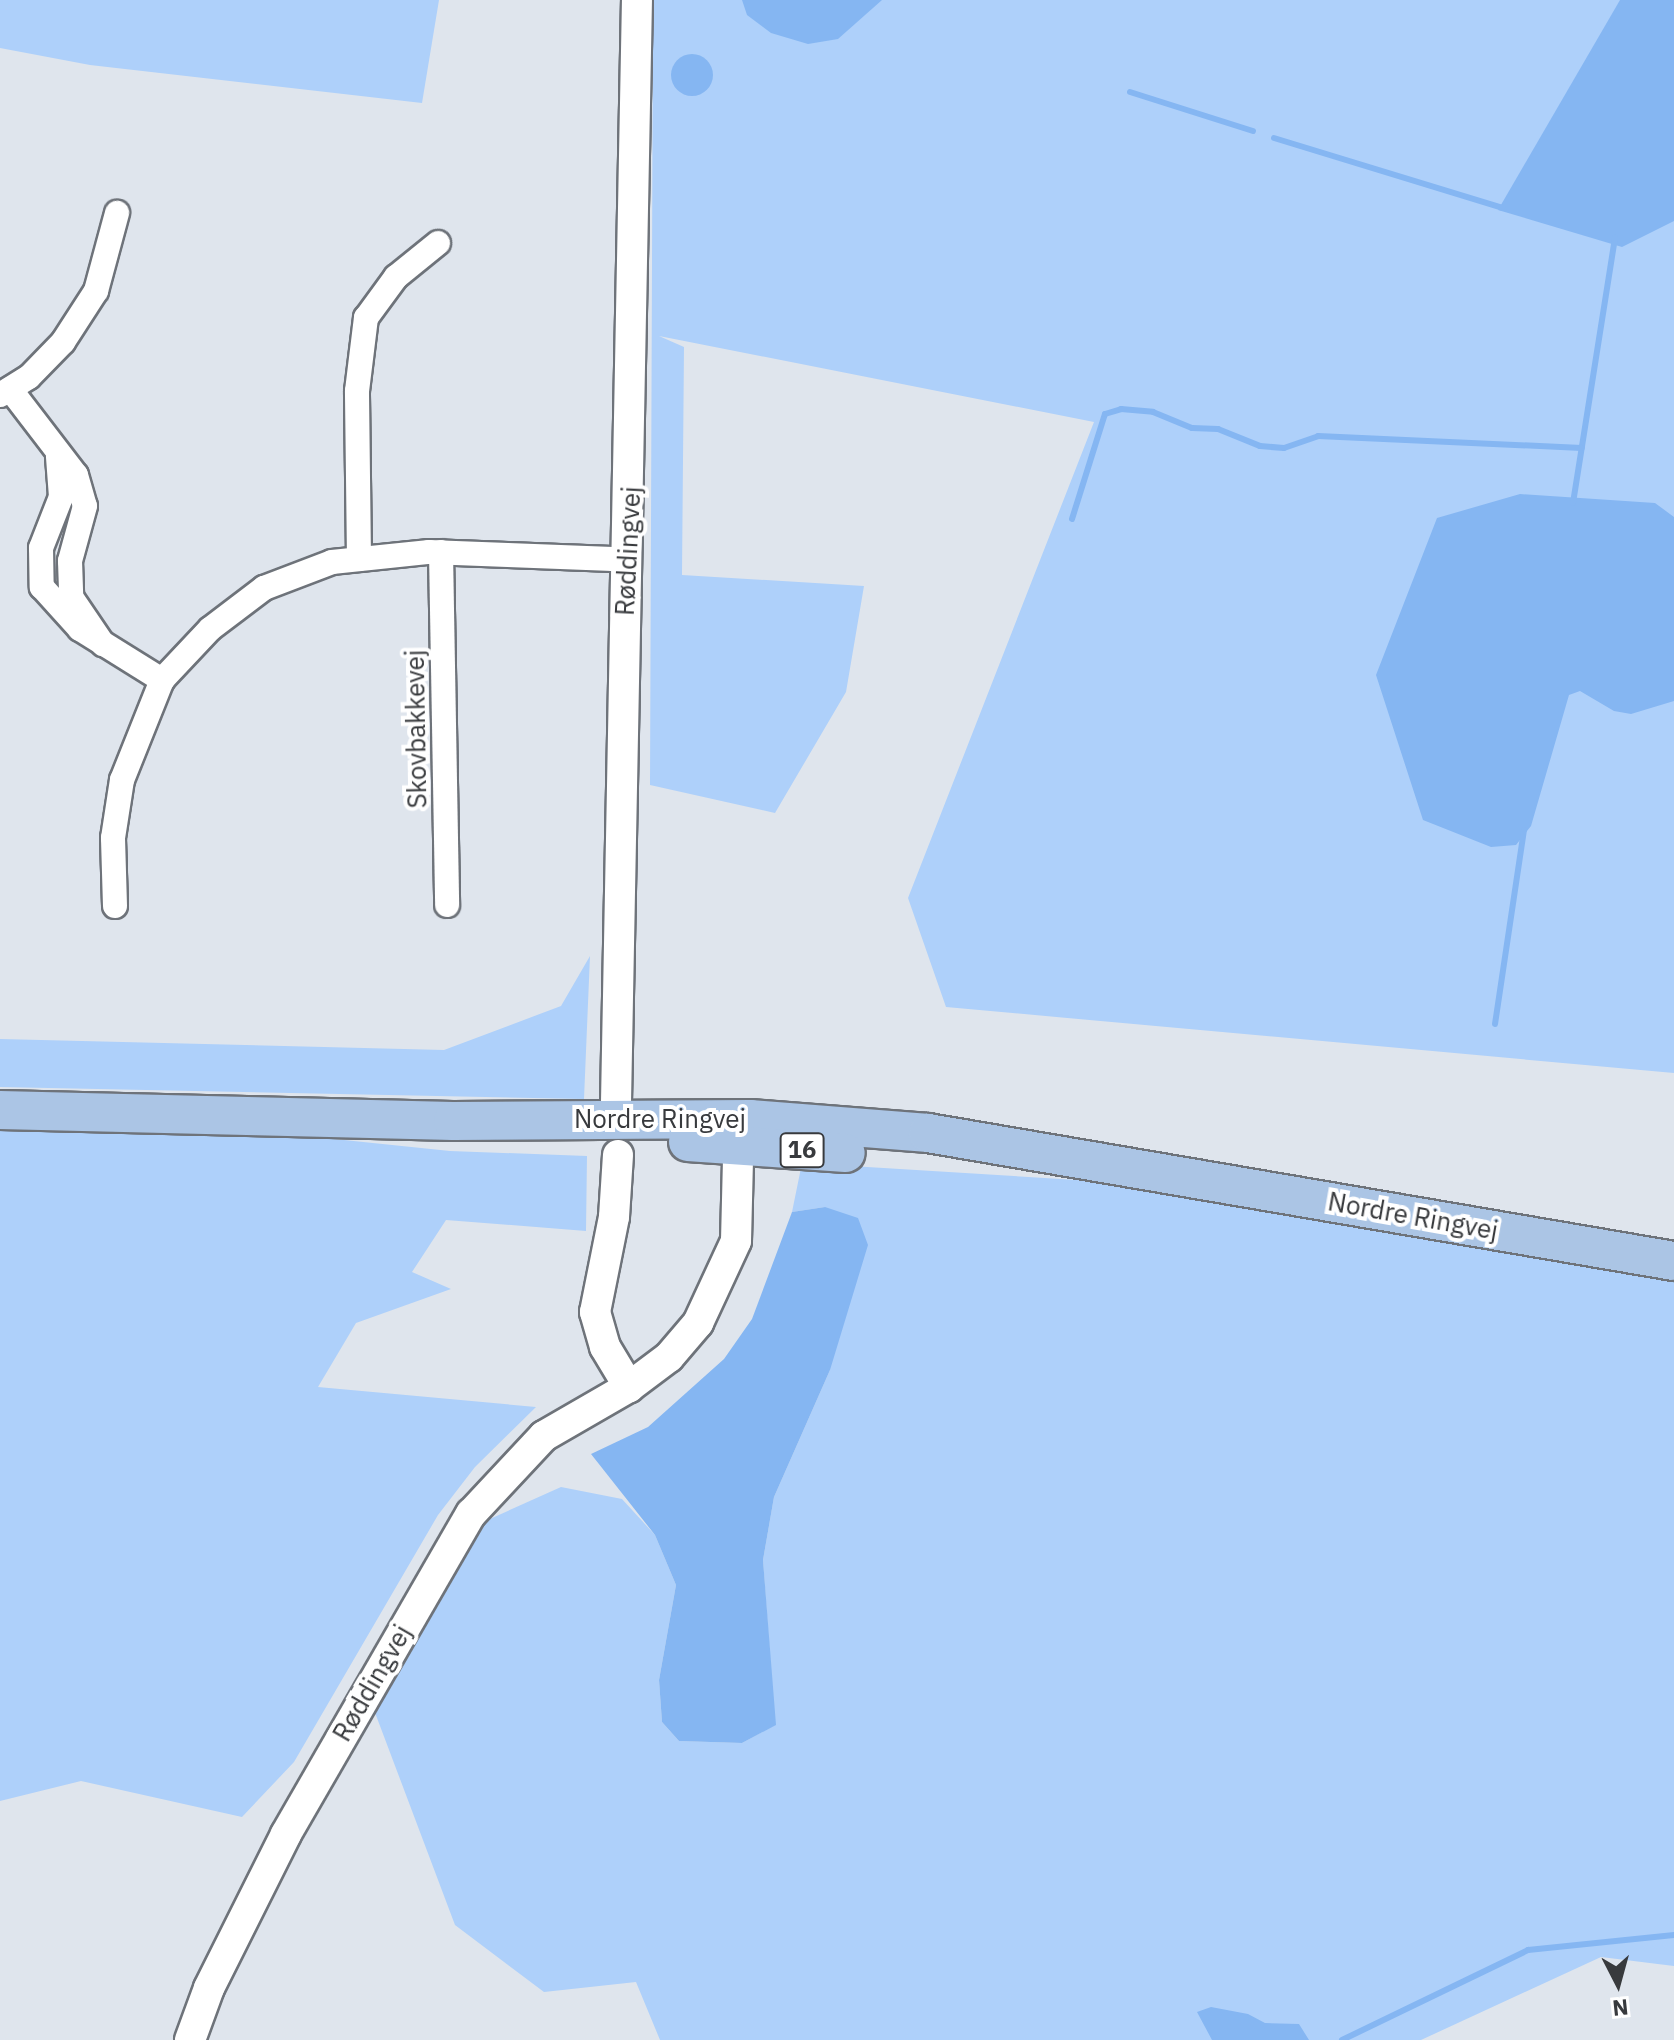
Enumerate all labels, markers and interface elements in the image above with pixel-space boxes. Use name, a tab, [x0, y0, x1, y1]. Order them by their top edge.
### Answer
street label: Røddingvej	[609, 486, 647, 616]
street label: Skovbakkevej	[399, 649, 433, 809]
street label: Nordre Ringvej	[574, 1103, 746, 1135]
road number: 16	[778, 1130, 826, 1170]
street label: Nordre Ringvej	[1325, 1186, 1501, 1246]
street label: Røddingvej	[326, 1619, 418, 1747]
north arrow	[1578, 1944, 1658, 2024]
text: N	[1611, 1993, 1630, 2024]

